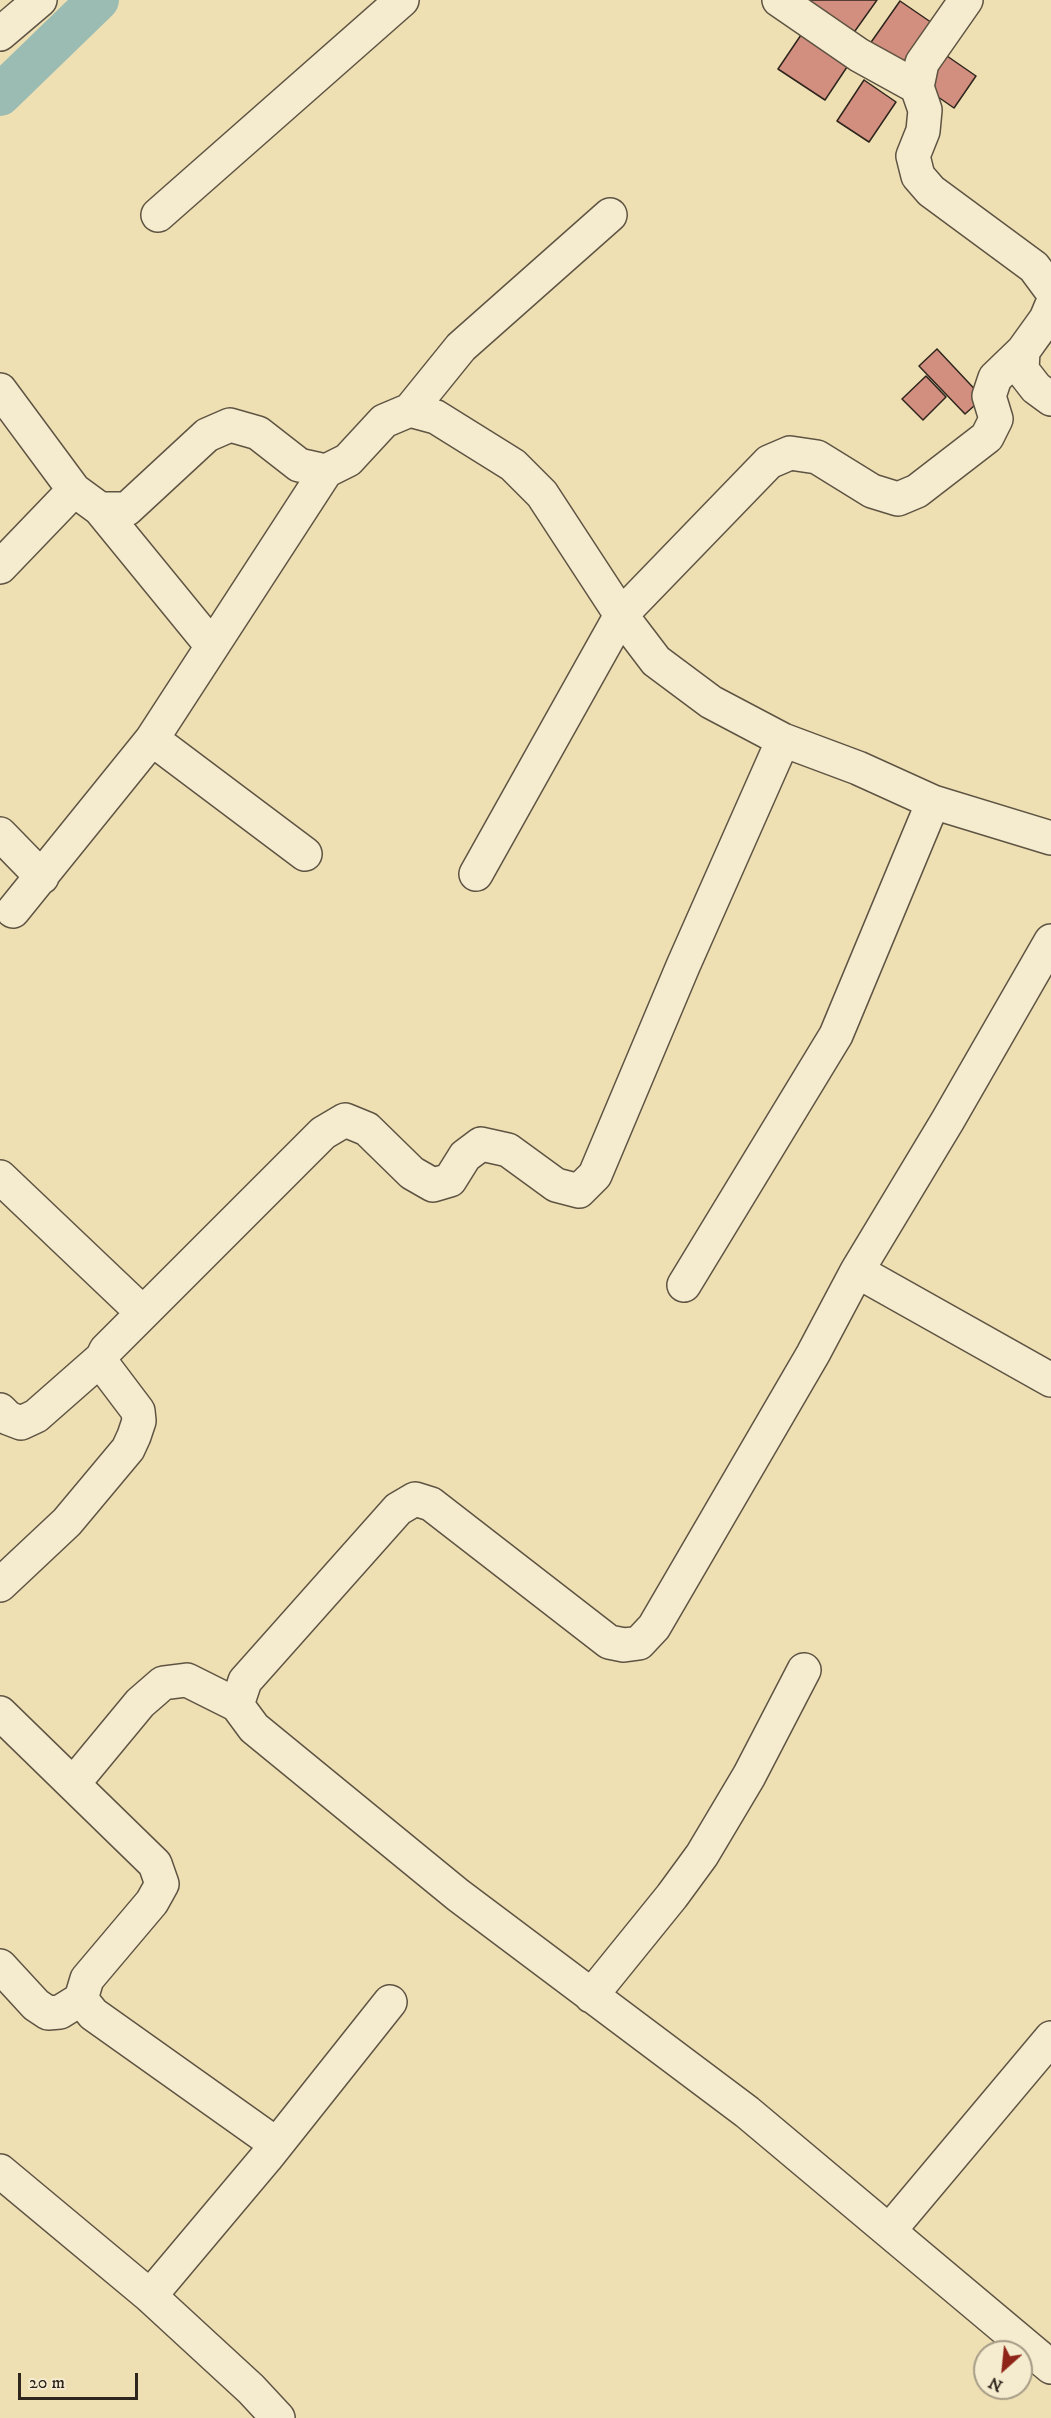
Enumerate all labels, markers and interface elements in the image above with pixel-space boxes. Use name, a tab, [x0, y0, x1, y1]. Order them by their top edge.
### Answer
north arrow	[973, 2340, 1033, 2400]
scale bar	[21, 2361, 141, 2399]
text: 20 m	[29, 2372, 65, 2394]
text: N	[985, 2372, 1006, 2396]

